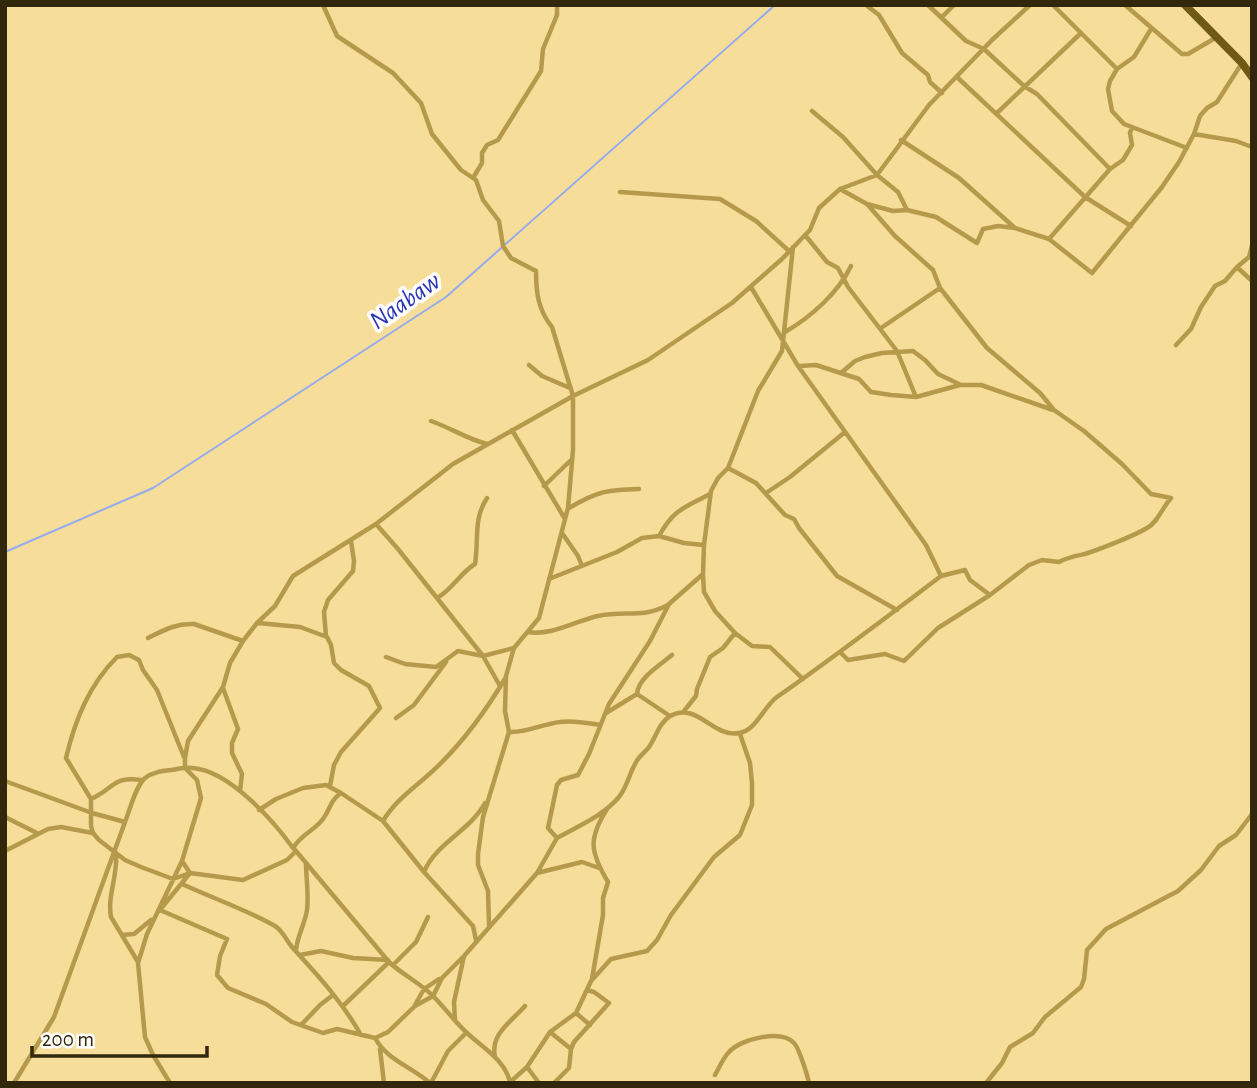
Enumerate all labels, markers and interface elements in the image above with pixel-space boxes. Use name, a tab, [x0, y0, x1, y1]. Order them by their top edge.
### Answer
water label: Naabaw	[365, 267, 445, 334]
scale bar	[32, 1014, 206, 1058]
text: 200 m	[42, 1029, 94, 1050]

